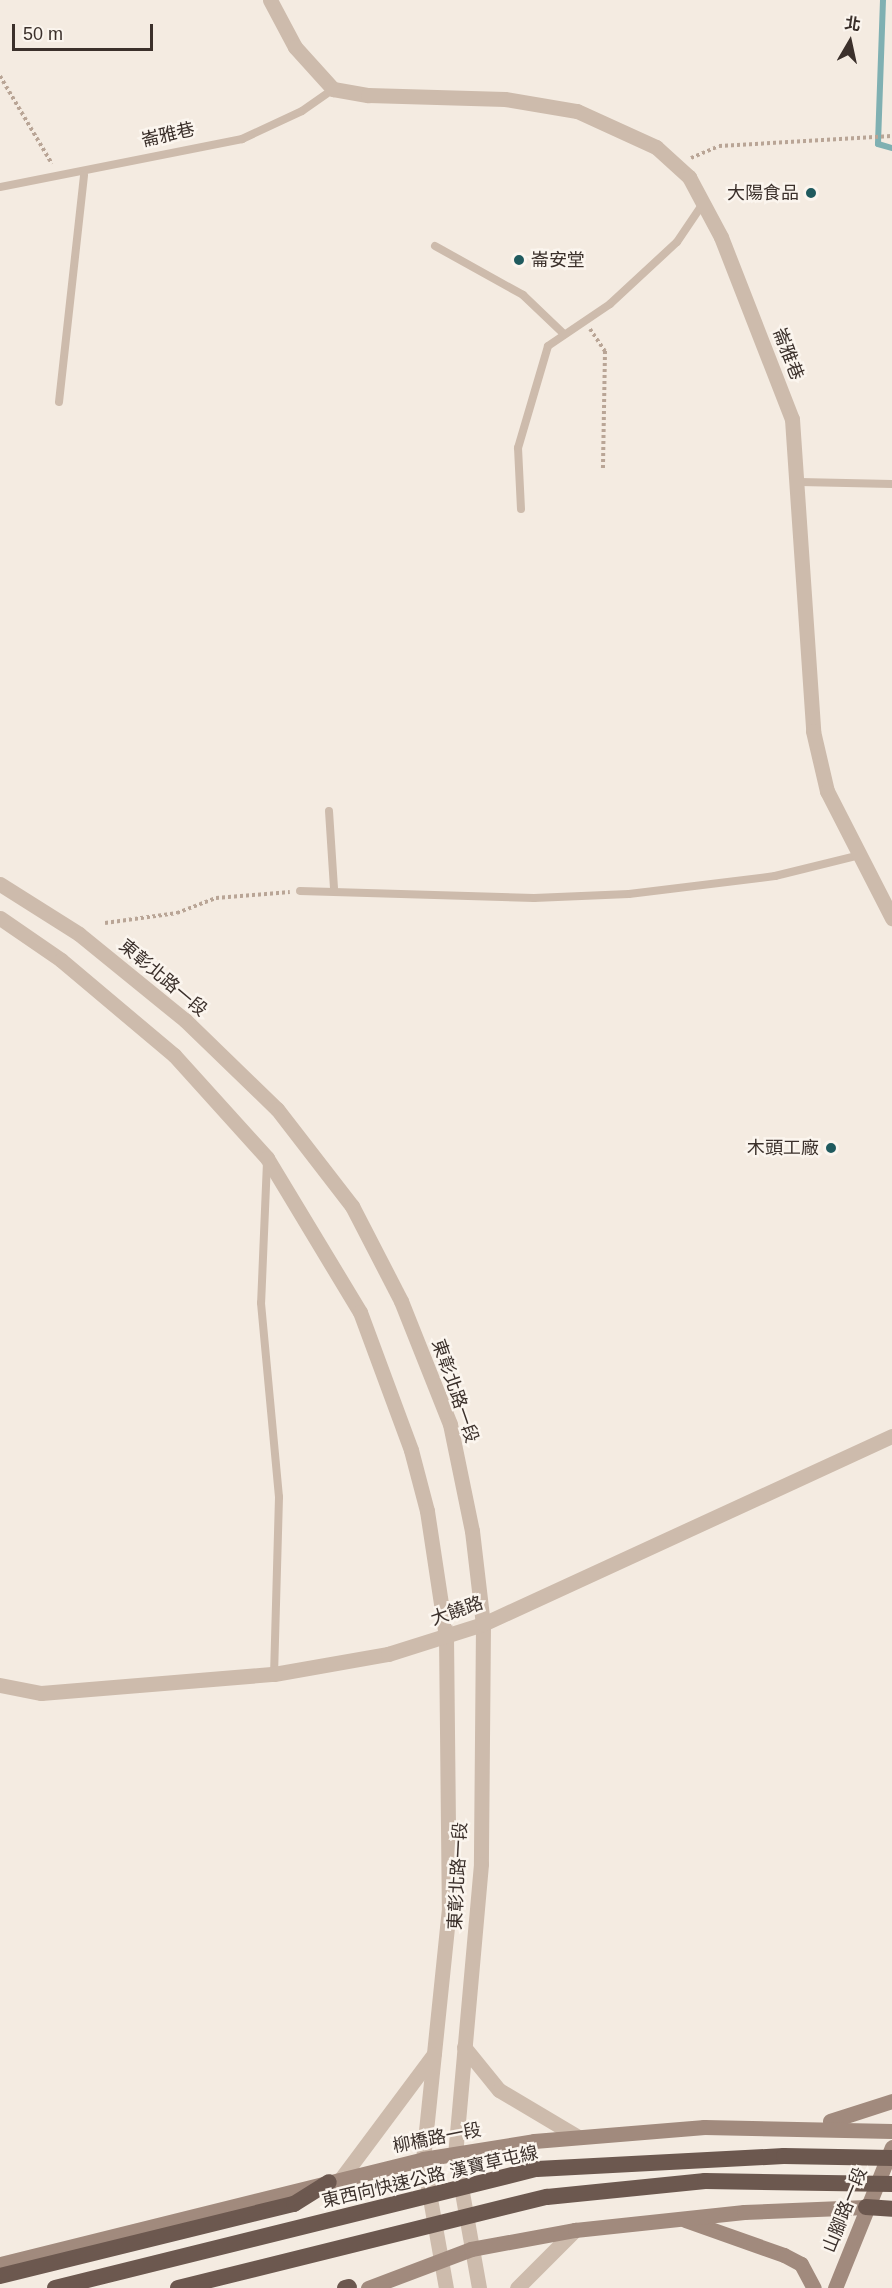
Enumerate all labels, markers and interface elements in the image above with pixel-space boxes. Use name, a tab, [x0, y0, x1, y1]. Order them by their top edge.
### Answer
scale bar	[15, 12, 156, 50]
north arrow	[820, 12, 880, 72]
text: 北	[844, 14, 862, 33]
text: 50 m	[23, 24, 63, 44]
street label: 崙雅巷	[139, 118, 197, 152]
place label: 大陽食品	[727, 182, 799, 204]
marker: 大陽食品	[804, 186, 818, 200]
place label: 崙安堂	[531, 249, 585, 271]
marker: 崙安堂	[512, 253, 526, 267]
street label: 崙雅巷	[768, 325, 808, 383]
street label: 東彰北路一段	[115, 935, 211, 1021]
place label: 木頭工廠	[747, 1137, 819, 1159]
marker: 木頭工廠	[824, 1141, 838, 1155]
street label: 東彰北路一段	[427, 1336, 483, 1446]
street label: 大饒路	[428, 1592, 486, 1630]
street label: 東彰北路一段	[444, 1822, 472, 1930]
street label: 柳橋路一段	[391, 2119, 483, 2157]
street label: 東西向快速公路 漢寶草屯線	[320, 2142, 540, 2212]
street label: 山腳路一段	[818, 2164, 872, 2256]

